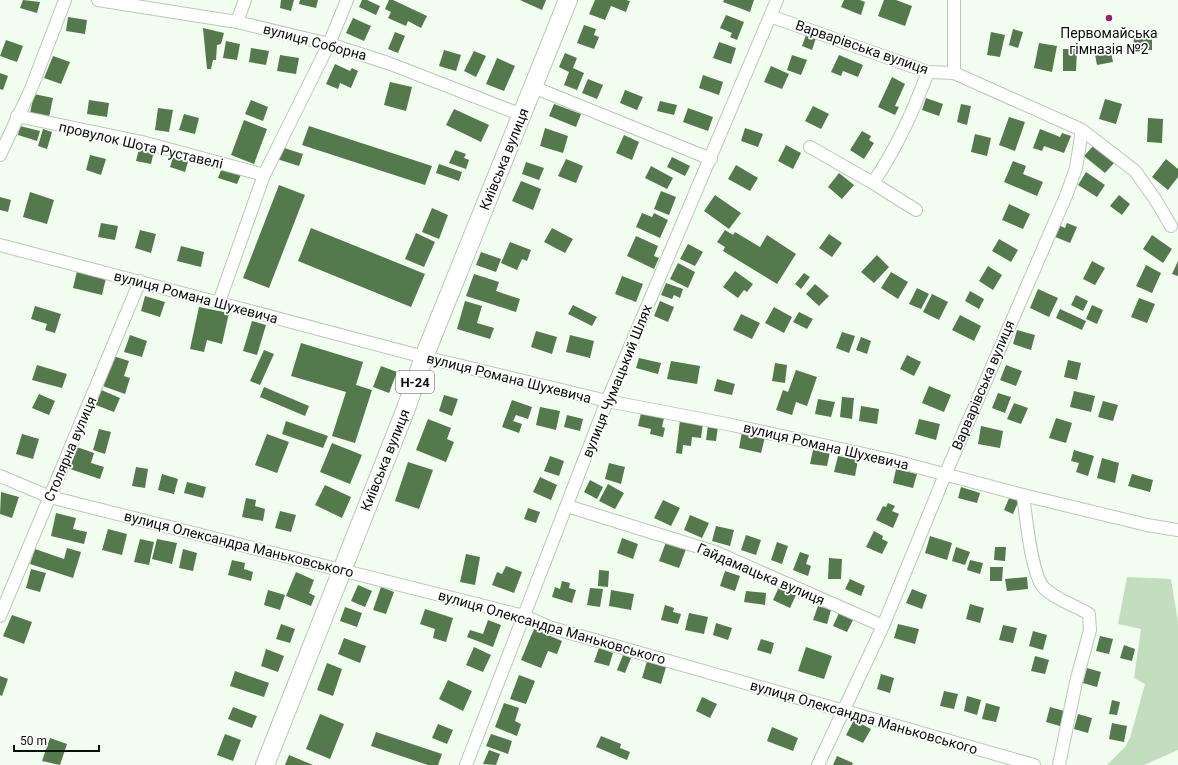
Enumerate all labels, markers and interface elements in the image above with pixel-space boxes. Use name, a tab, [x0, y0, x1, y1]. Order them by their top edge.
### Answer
marker: Первомайська гімназія №2	[1104, 13, 1114, 23]
street label: Варварівська вулиця	[794, 17, 930, 77]
street label: вулиця Соборна	[262, 21, 368, 63]
place label: Первомайська гімназія №2	[1060, 25, 1158, 57]
street label: Київська вулиця	[476, 106, 532, 212]
street label: провулок Шота Руставелі	[57, 118, 225, 172]
street label: вулиця Романа Шухевича	[112, 267, 280, 327]
street label: вулиця Чумацький Шлях	[579, 302, 655, 460]
street label: Варварівська вулиця	[948, 318, 1018, 452]
street label: вулиця Романа Шухевича	[425, 350, 593, 406]
road number: Н-24	[396, 371, 434, 393]
street label: Столярна вулиця	[41, 394, 99, 504]
street label: Київська вулиця	[357, 407, 413, 513]
street label: вулиця Романа Шухевича	[742, 419, 910, 473]
street label: вулиця Олександра Маньковського	[123, 508, 355, 580]
street label: Гайдамацька вулиця	[695, 540, 827, 608]
street label: вулиця Олександра Маньковського	[436, 587, 668, 667]
street label: вулиця Олександра Маньковського	[748, 677, 980, 757]
scale bar	[14, 727, 99, 753]
text: 50 m	[20, 734, 47, 748]

